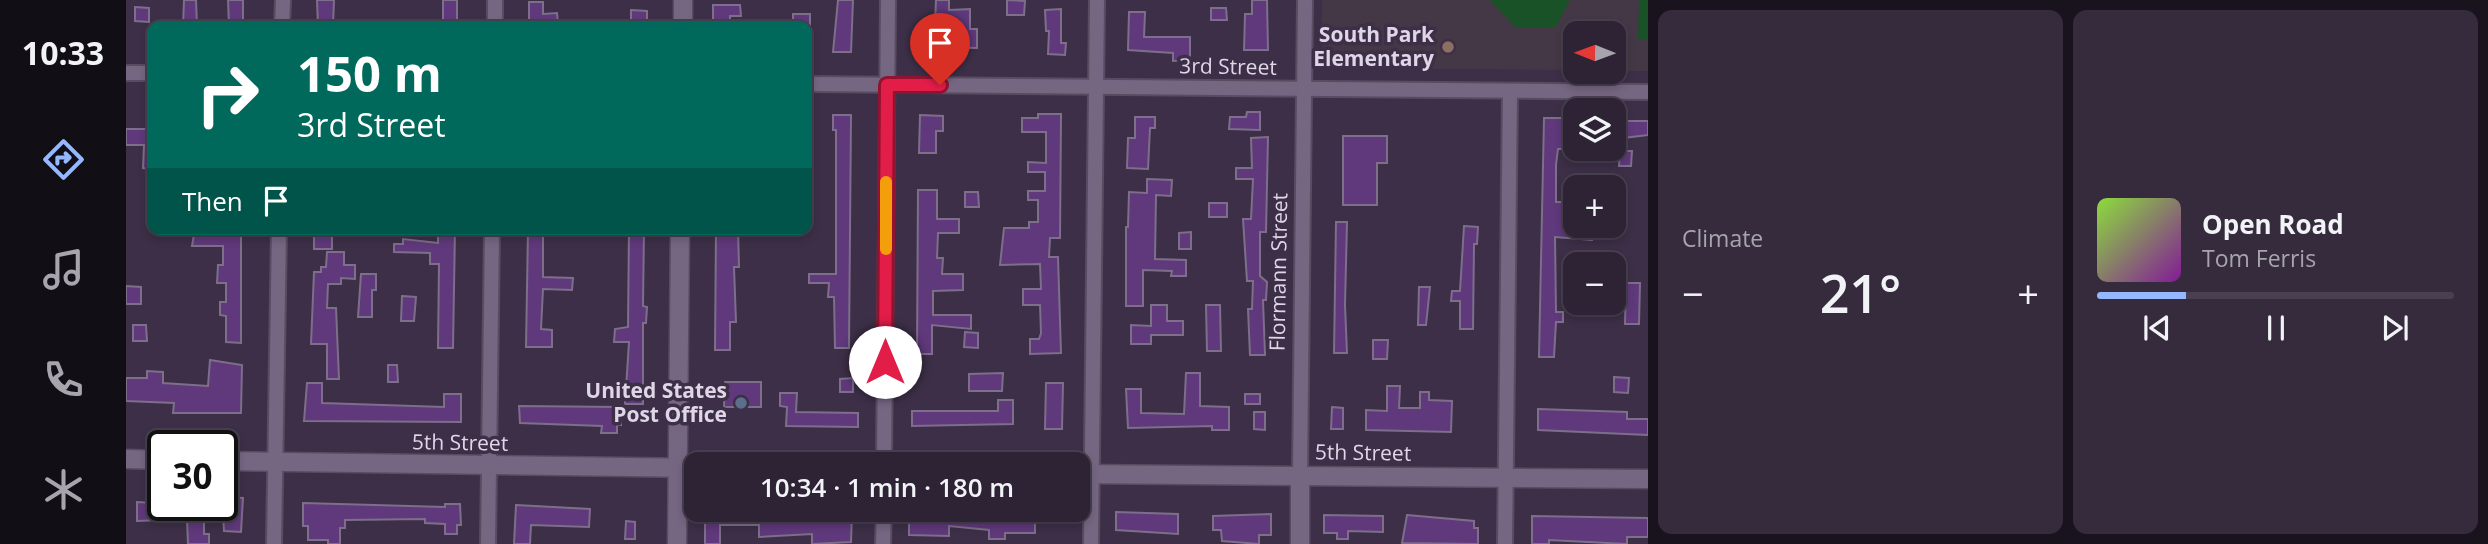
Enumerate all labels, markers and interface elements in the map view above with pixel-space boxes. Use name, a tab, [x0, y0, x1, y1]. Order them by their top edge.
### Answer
pin	[910, 13, 970, 85]
place label: South Park Elementary	[1313, 20, 1435, 72]
north arrow	[1563, 21, 1626, 84]
map controls	[1563, 21, 1626, 315]
icon: arrive	[921, 24, 959, 62]
text: 10:33	[22, 31, 104, 74]
marker: South Park Elementary	[1440, 39, 1456, 55]
text: 150 m	[297, 40, 442, 106]
icon: right	[182, 49, 273, 140]
street label: 3rd Street	[1179, 51, 1277, 81]
button: layers	[1563, 98, 1626, 161]
text: 3rd Street	[297, 103, 446, 146]
icon: directions	[39, 135, 88, 184]
button: +	[1563, 175, 1626, 238]
icon: arrive	[257, 182, 295, 220]
text: Then	[182, 183, 243, 219]
street label: Flormann Street	[1263, 193, 1293, 351]
text: Open Road	[2202, 206, 2344, 242]
text: Climate	[1682, 222, 1763, 254]
text: Tom Ferris	[2202, 242, 2316, 274]
icon: music	[39, 245, 88, 294]
button: −	[1563, 252, 1626, 315]
text: 21°	[1820, 257, 1901, 328]
text: −	[1682, 267, 1704, 319]
text: +	[2017, 267, 2039, 319]
icon: previous	[2138, 309, 2176, 347]
icon: pause	[2257, 309, 2295, 347]
icon: next	[2376, 309, 2414, 347]
position arrow	[848, 325, 922, 399]
icon: phone	[39, 355, 88, 404]
place label: United States Post Office	[585, 376, 727, 428]
marker: United States Post Office	[733, 395, 749, 411]
street label: 5th Street	[412, 427, 508, 457]
speed limit sign: 30	[147, 430, 238, 521]
street label: 5th Street	[1315, 437, 1411, 467]
icon: climate	[39, 465, 88, 514]
text: 10:34 · 1 min · 180 m	[760, 469, 1014, 505]

